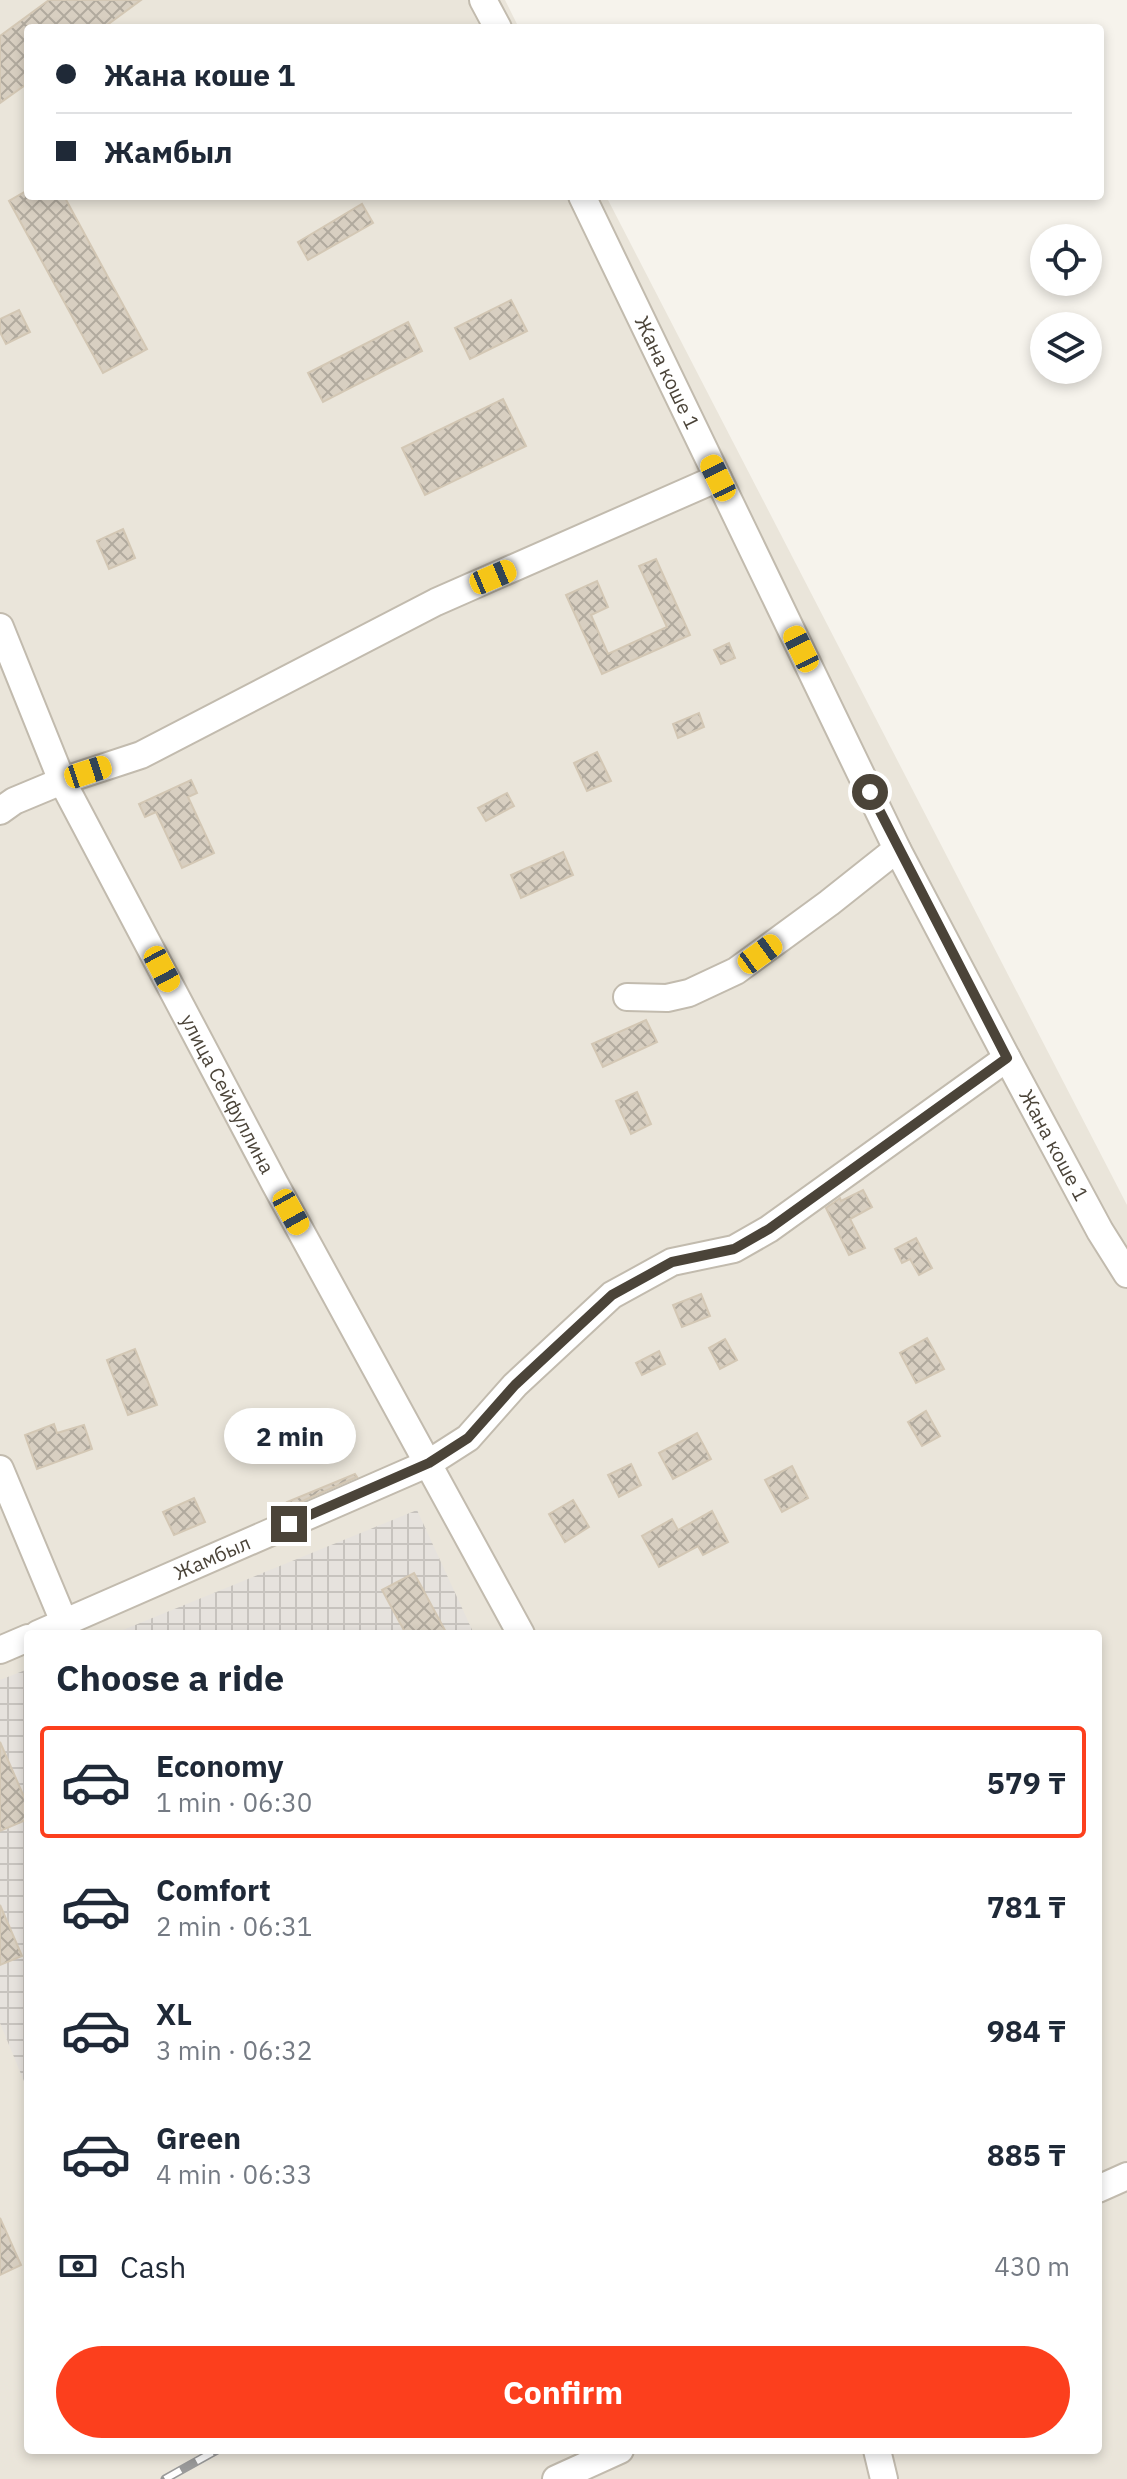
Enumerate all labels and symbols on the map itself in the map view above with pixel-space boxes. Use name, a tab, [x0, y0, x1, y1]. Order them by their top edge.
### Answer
street label: Жана коше 1	[629, 311, 706, 434]
car	[697, 451, 739, 505]
car	[466, 557, 520, 597]
car	[780, 622, 822, 676]
car	[61, 753, 115, 791]
route start	[852, 774, 888, 810]
car	[734, 930, 786, 978]
car	[140, 942, 184, 996]
street label: улица Сейфуллина	[175, 1009, 281, 1178]
street label: Жана коше 1	[1013, 1084, 1095, 1205]
car	[269, 1185, 313, 1239]
callout: 2 min	[223, 1408, 355, 1464]
route end	[271, 1506, 307, 1542]
street label: Жамбыл	[169, 1529, 254, 1586]

